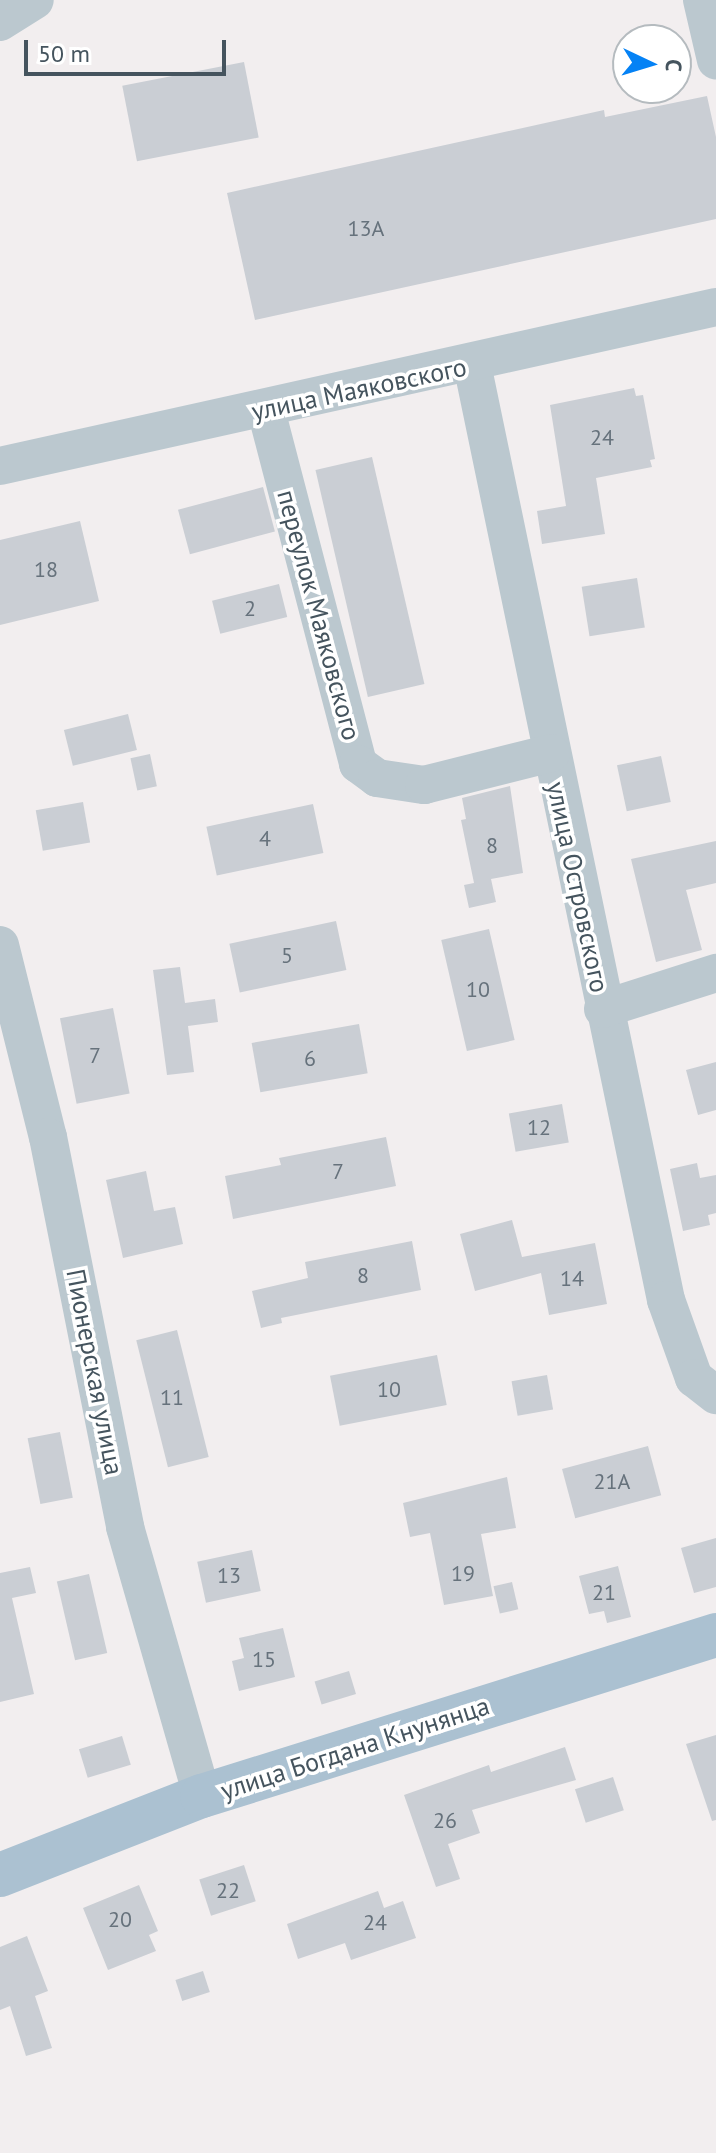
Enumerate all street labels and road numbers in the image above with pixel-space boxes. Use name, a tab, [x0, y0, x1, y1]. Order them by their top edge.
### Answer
street label: улица Маяковского	[249, 351, 469, 427]
street label: переулок Маяковского	[271, 486, 367, 744]
street label: улица Островского	[540, 779, 616, 995]
street label: Пионерская улица	[60, 1266, 130, 1478]
street label: улица Богдана Кнунянца	[217, 1690, 493, 1806]

